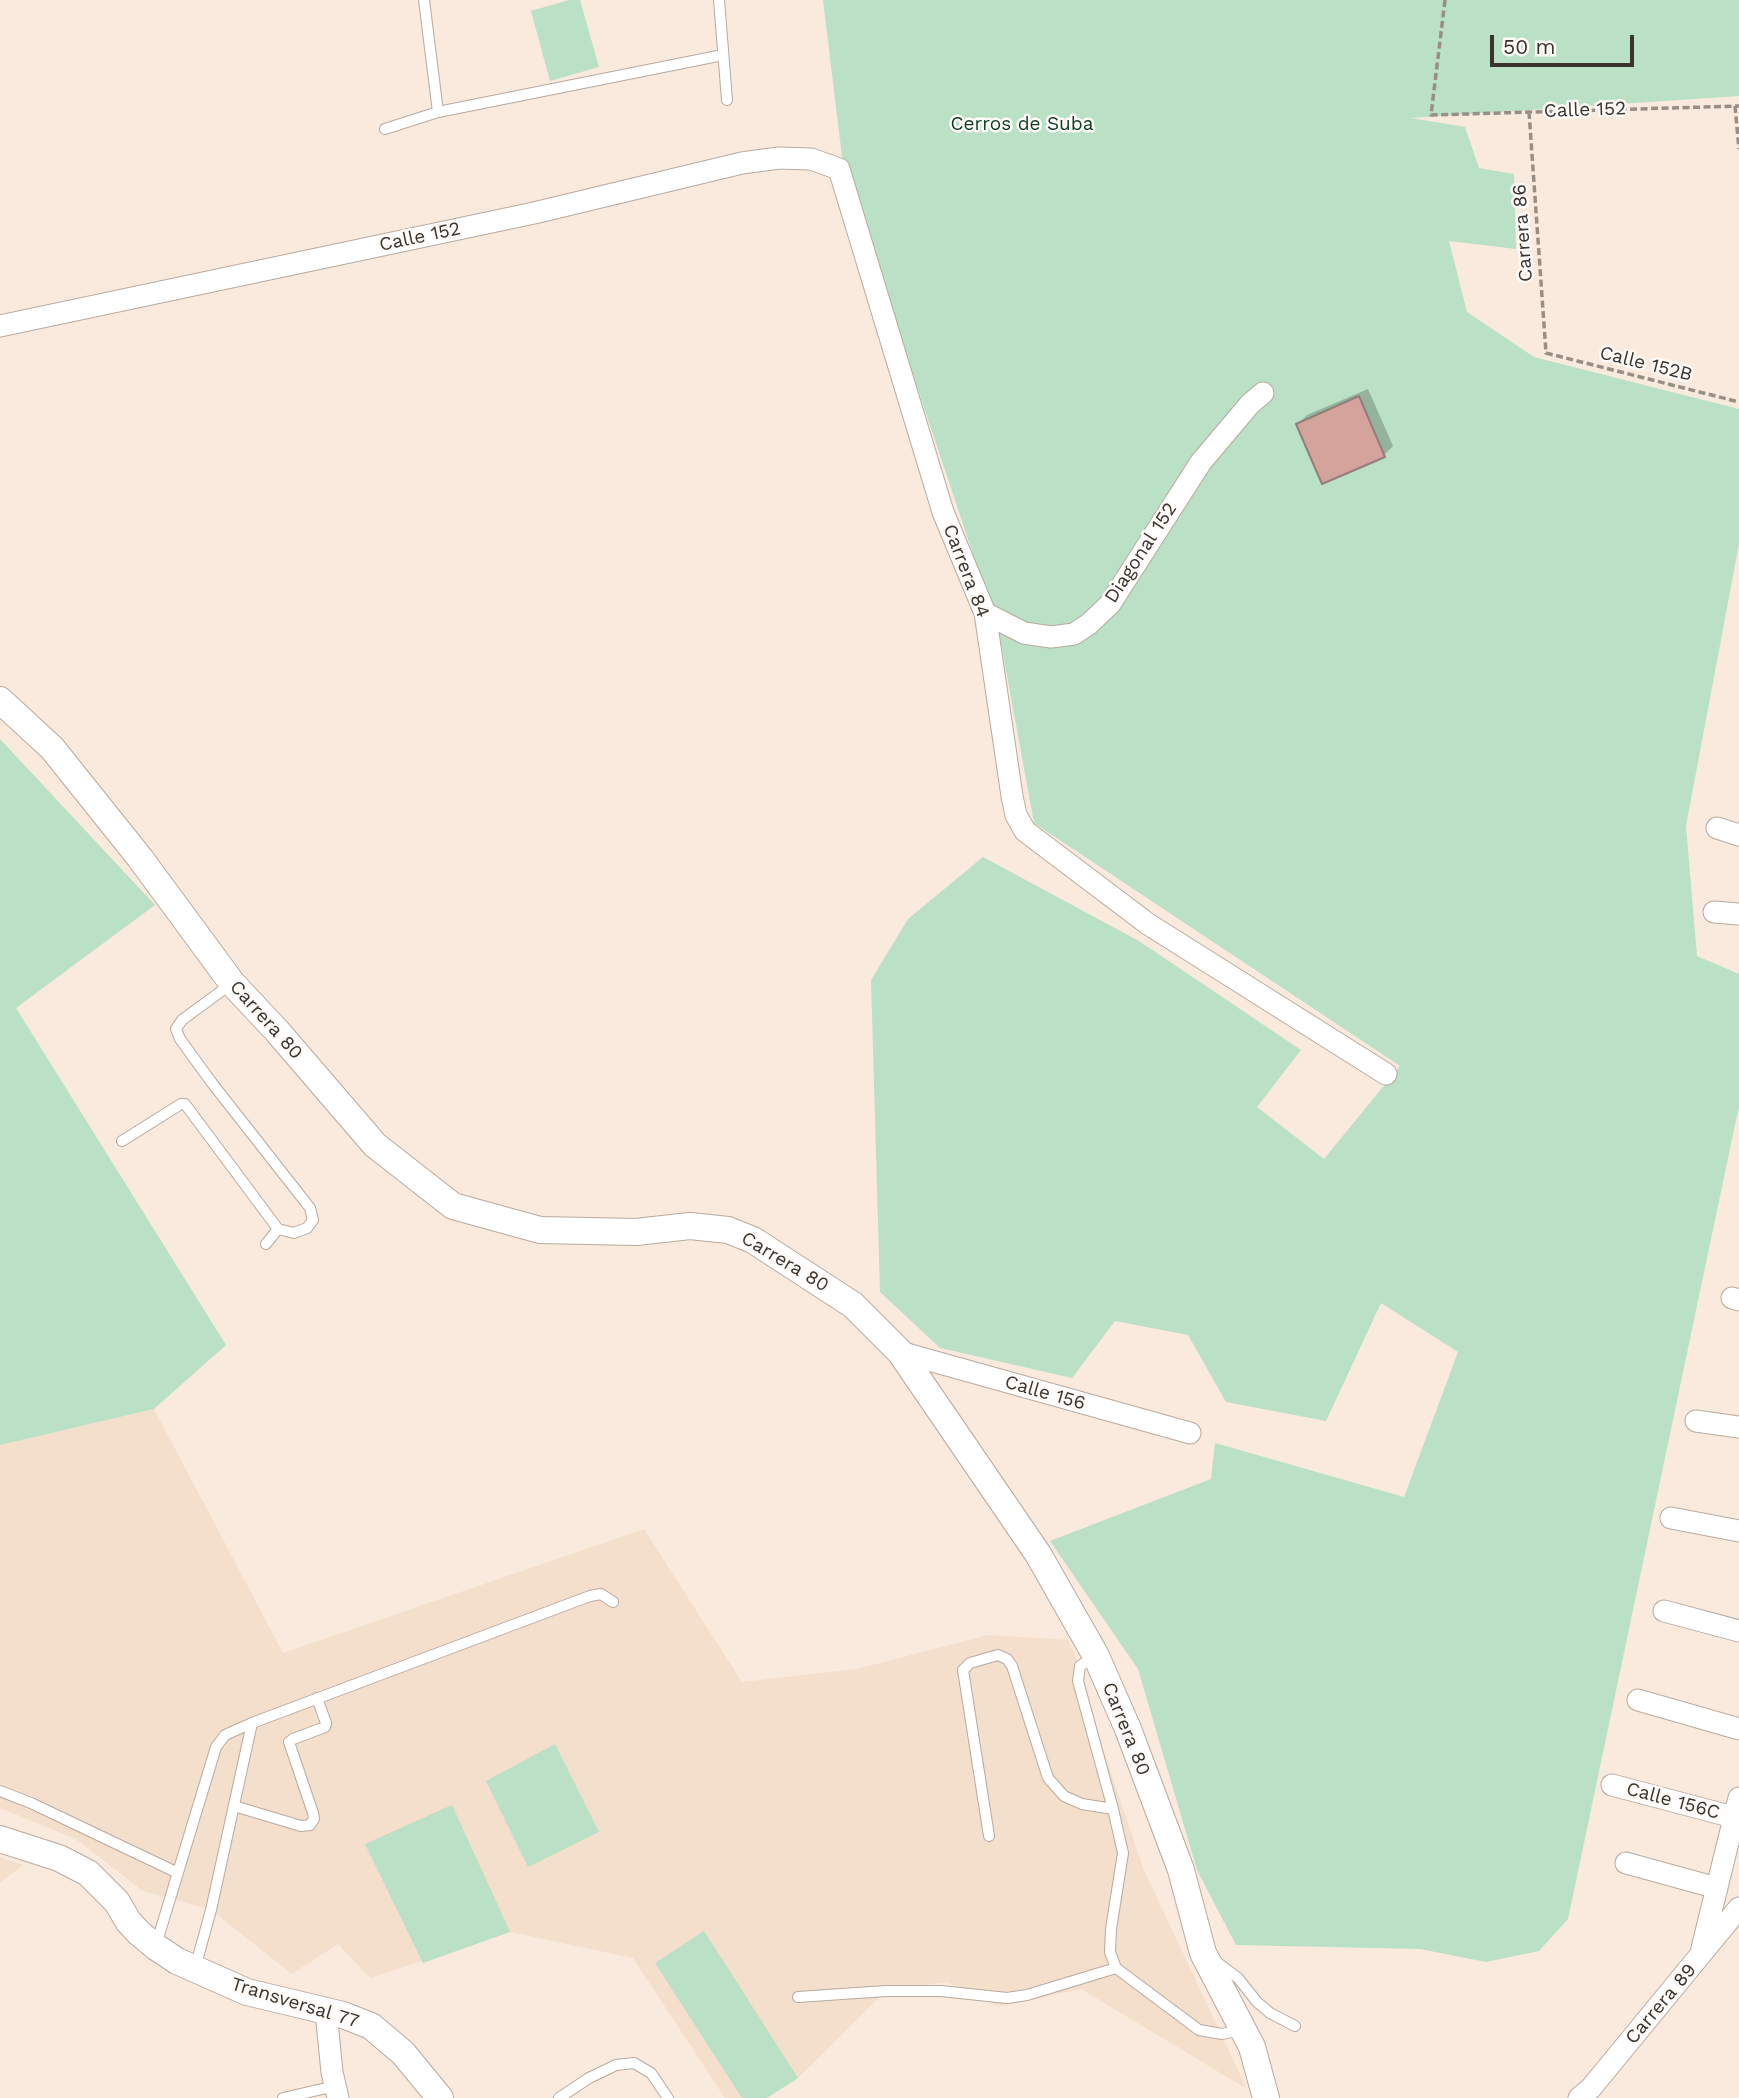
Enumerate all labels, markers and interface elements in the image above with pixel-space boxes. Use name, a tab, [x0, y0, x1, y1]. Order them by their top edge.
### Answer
scale bar	[1494, 21, 1638, 65]
text: 50 m	[1503, 34, 1555, 59]
street label: Calle 152	[1543, 97, 1627, 123]
park label: Cerros de Suba	[951, 113, 1093, 135]
street label: Carrera 86	[1508, 183, 1538, 283]
street label: Calle 152	[377, 217, 463, 257]
street label: Calle 152B	[1597, 341, 1695, 387]
street label: Diagonal 152	[1100, 498, 1182, 608]
street label: Carrera 84	[938, 521, 994, 621]
street label: Carrera 80	[225, 976, 307, 1064]
street label: Carrera 80	[737, 1227, 833, 1297]
street label: Calle 156	[1002, 1371, 1088, 1415]
street label: Carrera 80	[1097, 1679, 1155, 1779]
street label: Calle 156C	[1624, 1778, 1722, 1824]
street label: Carrera 89	[1621, 1959, 1701, 2049]
street label: Transversal 77	[228, 1973, 362, 2033]

